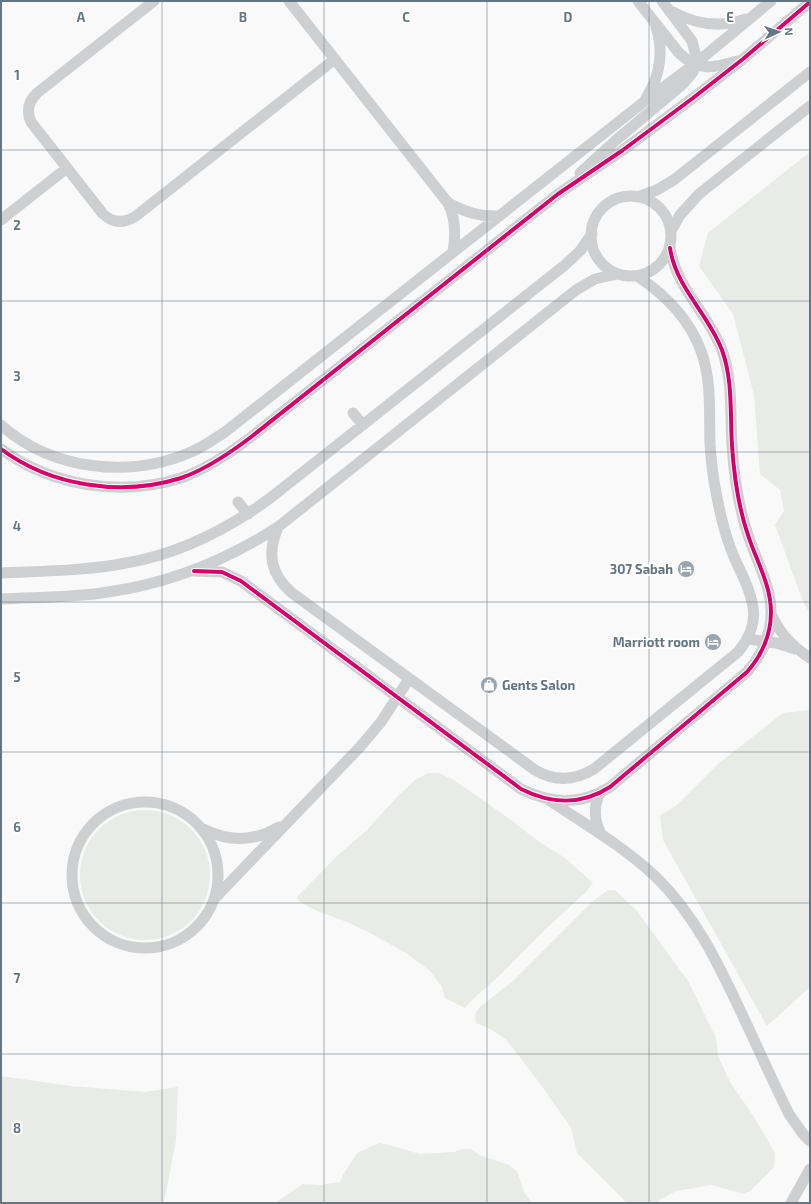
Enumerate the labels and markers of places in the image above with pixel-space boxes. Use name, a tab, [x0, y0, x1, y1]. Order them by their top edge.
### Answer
hotel icon: 307 Sabah	[676, 559, 696, 579]
place label: 307 Sabah	[610, 561, 673, 577]
hotel icon: Marriott room	[703, 632, 723, 652]
place label: Marriott room	[613, 634, 700, 650]
shop icon: Gents Salon	[479, 675, 499, 695]
place label: Gents Salon	[502, 677, 576, 693]

